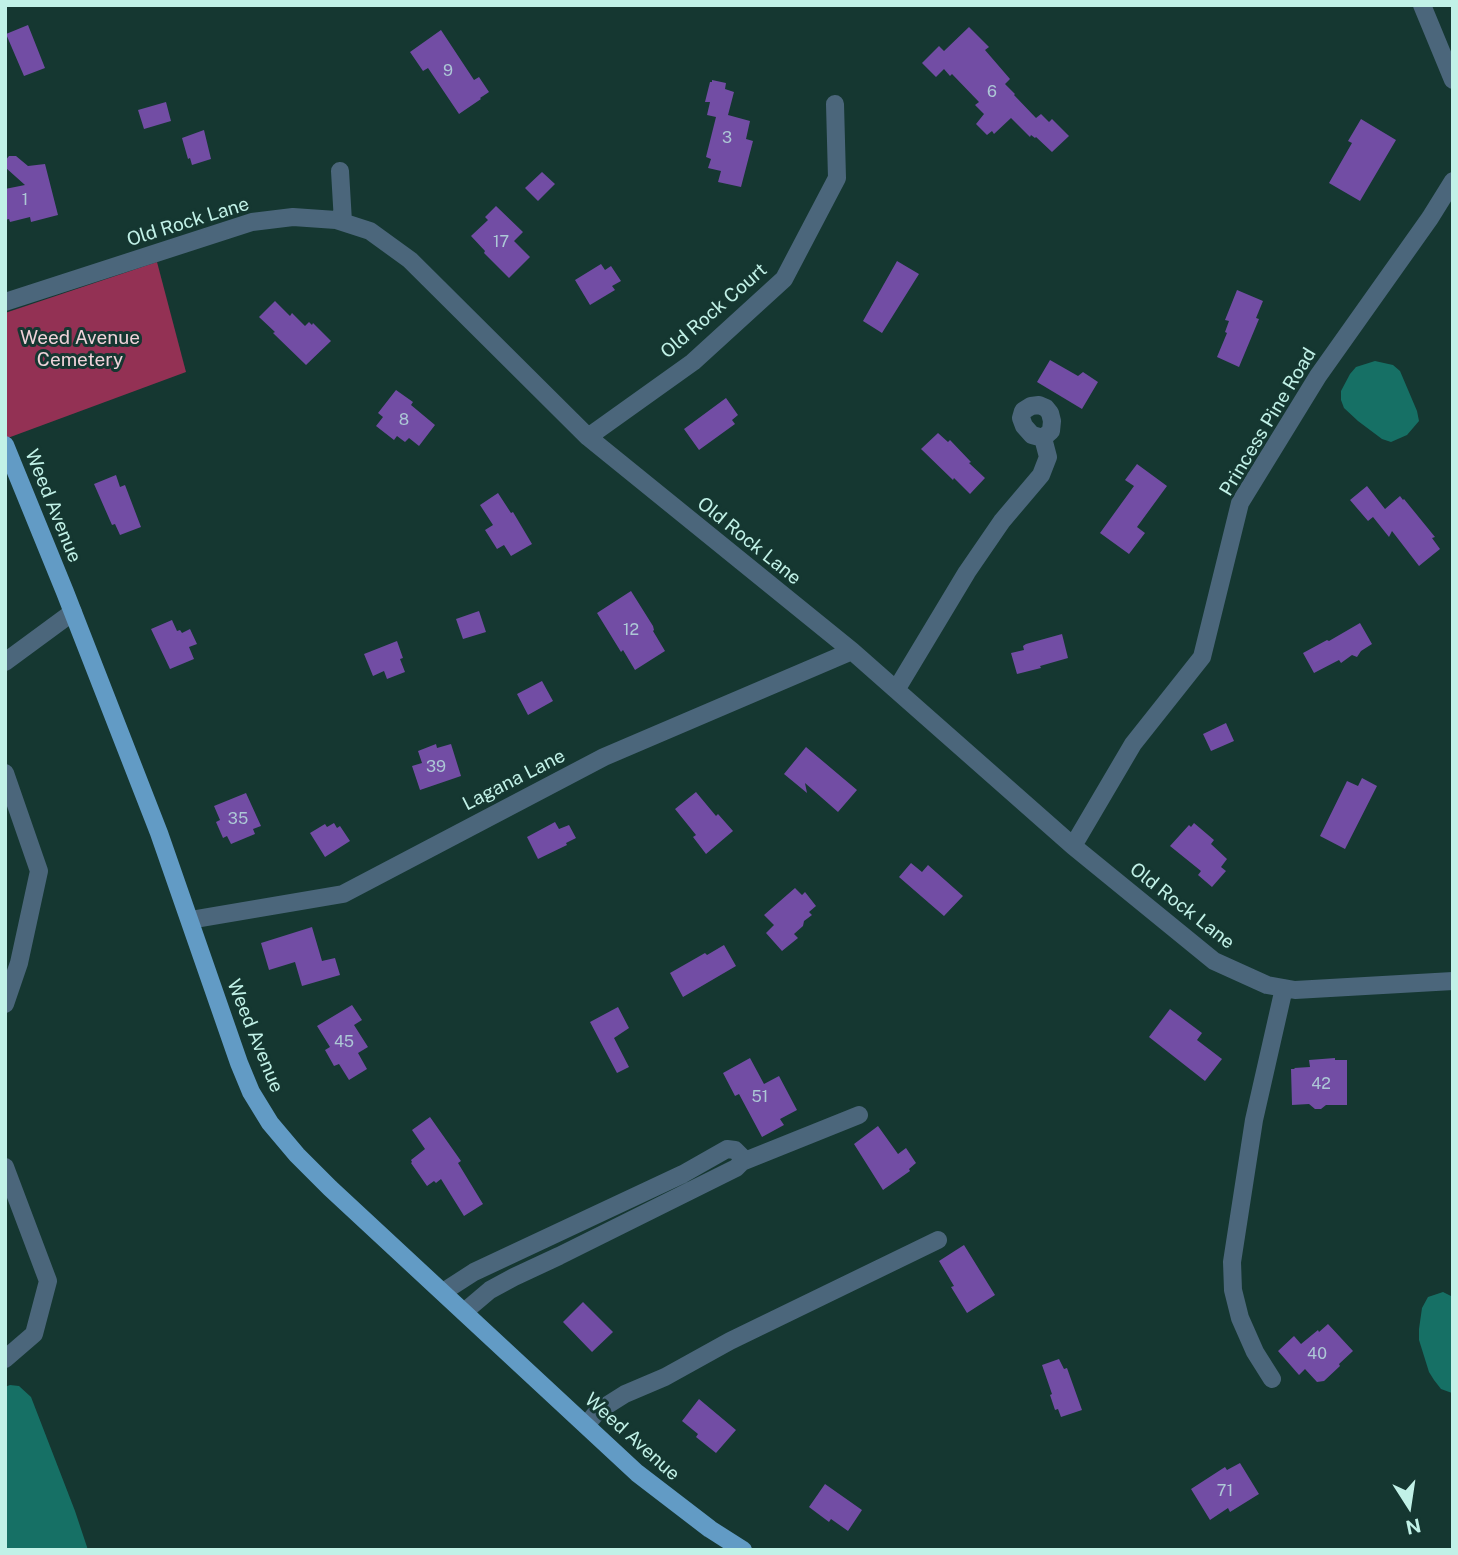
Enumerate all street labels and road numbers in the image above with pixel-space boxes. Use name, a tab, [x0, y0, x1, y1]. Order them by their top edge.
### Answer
street label: Old Rock Lane	[124, 193, 252, 251]
street label: Old Rock Court	[656, 259, 772, 363]
street label: Princess Pine Road	[1215, 344, 1321, 500]
street label: Weed Avenue	[20, 446, 86, 566]
street label: Old Rock Lane	[693, 492, 805, 590]
street label: Lagana Lane	[459, 744, 569, 816]
street label: Old Rock Lane	[1125, 858, 1239, 954]
street label: Weed Avenue	[222, 976, 288, 1096]
street label: Weed Avenue	[580, 1388, 684, 1486]

